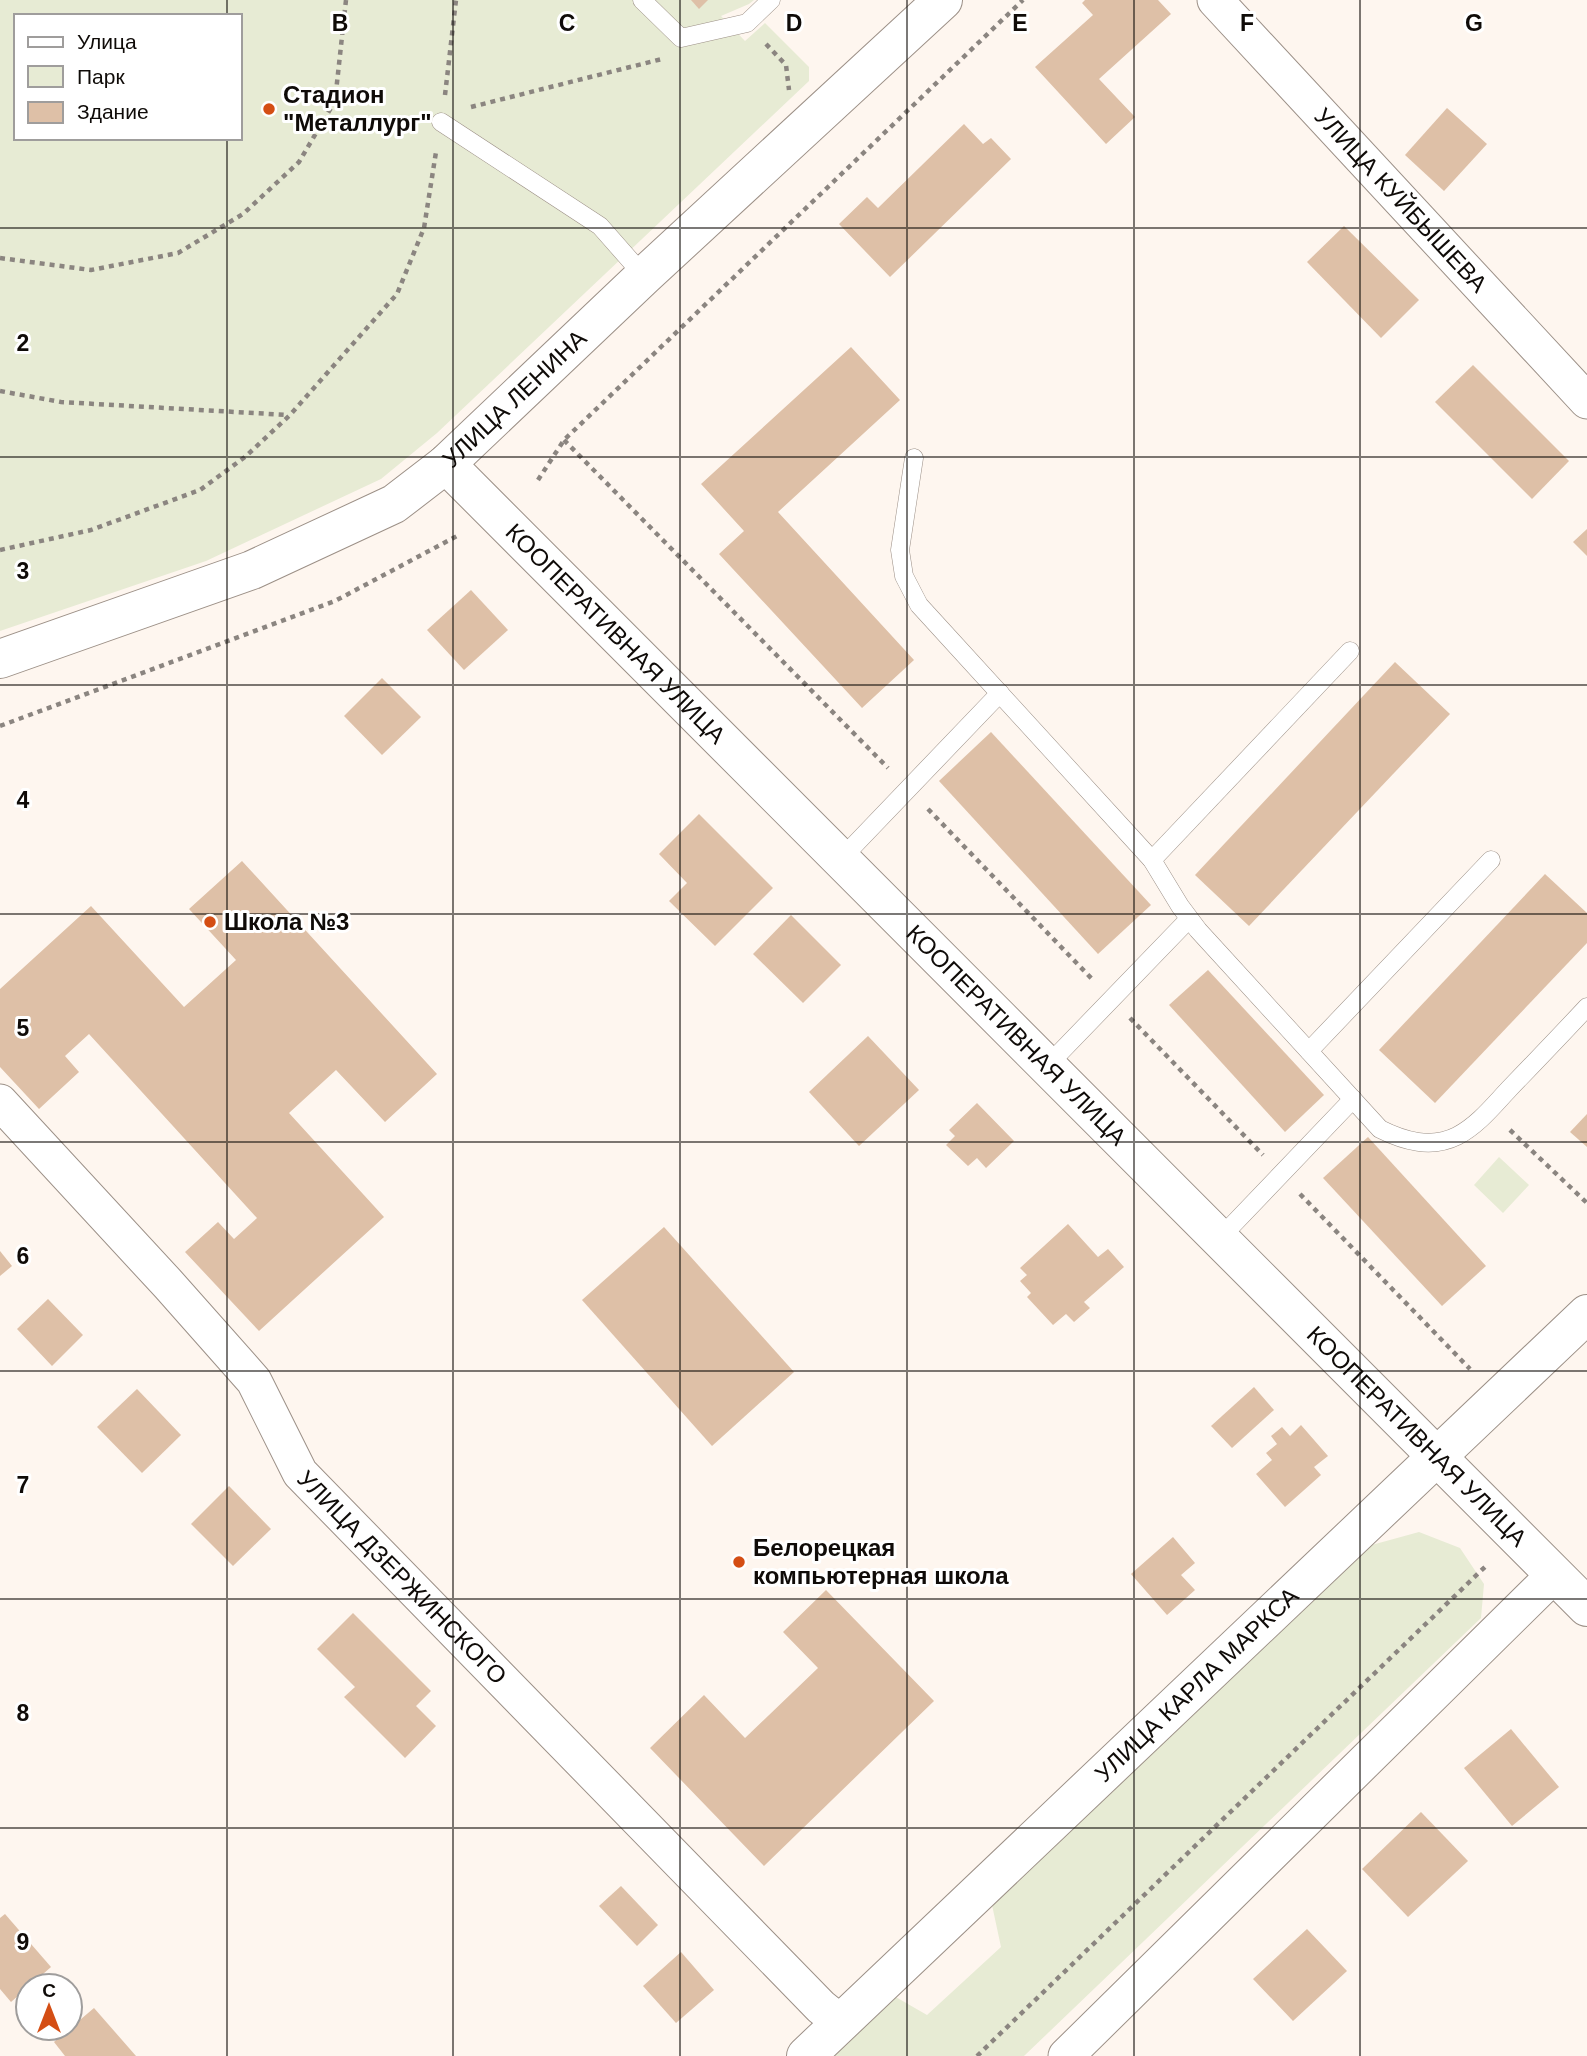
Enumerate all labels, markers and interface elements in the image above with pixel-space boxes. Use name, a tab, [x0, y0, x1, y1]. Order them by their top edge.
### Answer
text: B	[332, 10, 348, 36]
text: C	[559, 10, 575, 36]
text: D	[786, 10, 802, 36]
text: E	[1012, 10, 1028, 36]
text: F	[1240, 10, 1254, 36]
text: G	[1465, 10, 1483, 36]
legend	[14, 14, 242, 140]
text: Улица	[77, 30, 137, 53]
text: Парк	[77, 65, 125, 88]
place label: Стадион "Металлург"	[283, 81, 432, 136]
text: Здание	[77, 100, 149, 123]
marker: Стадион "Металлург"	[261, 101, 277, 117]
street label: УЛИЦА КУЙБЫШЕВА	[1309, 102, 1493, 297]
street label: УЛИЦА ЛЕНИНА	[437, 324, 592, 473]
text: 2	[17, 330, 29, 356]
street label: КООПЕРАТИВНАЯ УЛИЦА	[501, 518, 731, 749]
text: 3	[17, 558, 29, 584]
text: 4	[17, 787, 30, 813]
place label: Школа №3	[224, 908, 349, 935]
marker: Школа №3	[202, 914, 218, 930]
street label: КООПЕРАТИВНАЯ УЛИЦА	[901, 919, 1132, 1150]
text: 5	[17, 1015, 30, 1041]
text: 6	[17, 1243, 29, 1269]
street label: КООПЕРАТИВНАЯ УЛИЦА	[1302, 1321, 1532, 1552]
street label: УЛИЦА ДЗЕРЖИНСКОГО	[292, 1465, 512, 1689]
text: 7	[17, 1472, 29, 1498]
place label: Белорецкая компьютерная школа	[753, 1534, 1009, 1589]
marker: Белорецкая компьютерная школа	[731, 1554, 747, 1570]
street label: УЛИЦА КАРЛА МАРКСА	[1089, 1582, 1303, 1787]
text: 8	[17, 1700, 30, 1726]
text: 9	[17, 1929, 29, 1955]
north arrow	[14, 1972, 84, 2042]
text: С	[42, 1980, 56, 2001]

